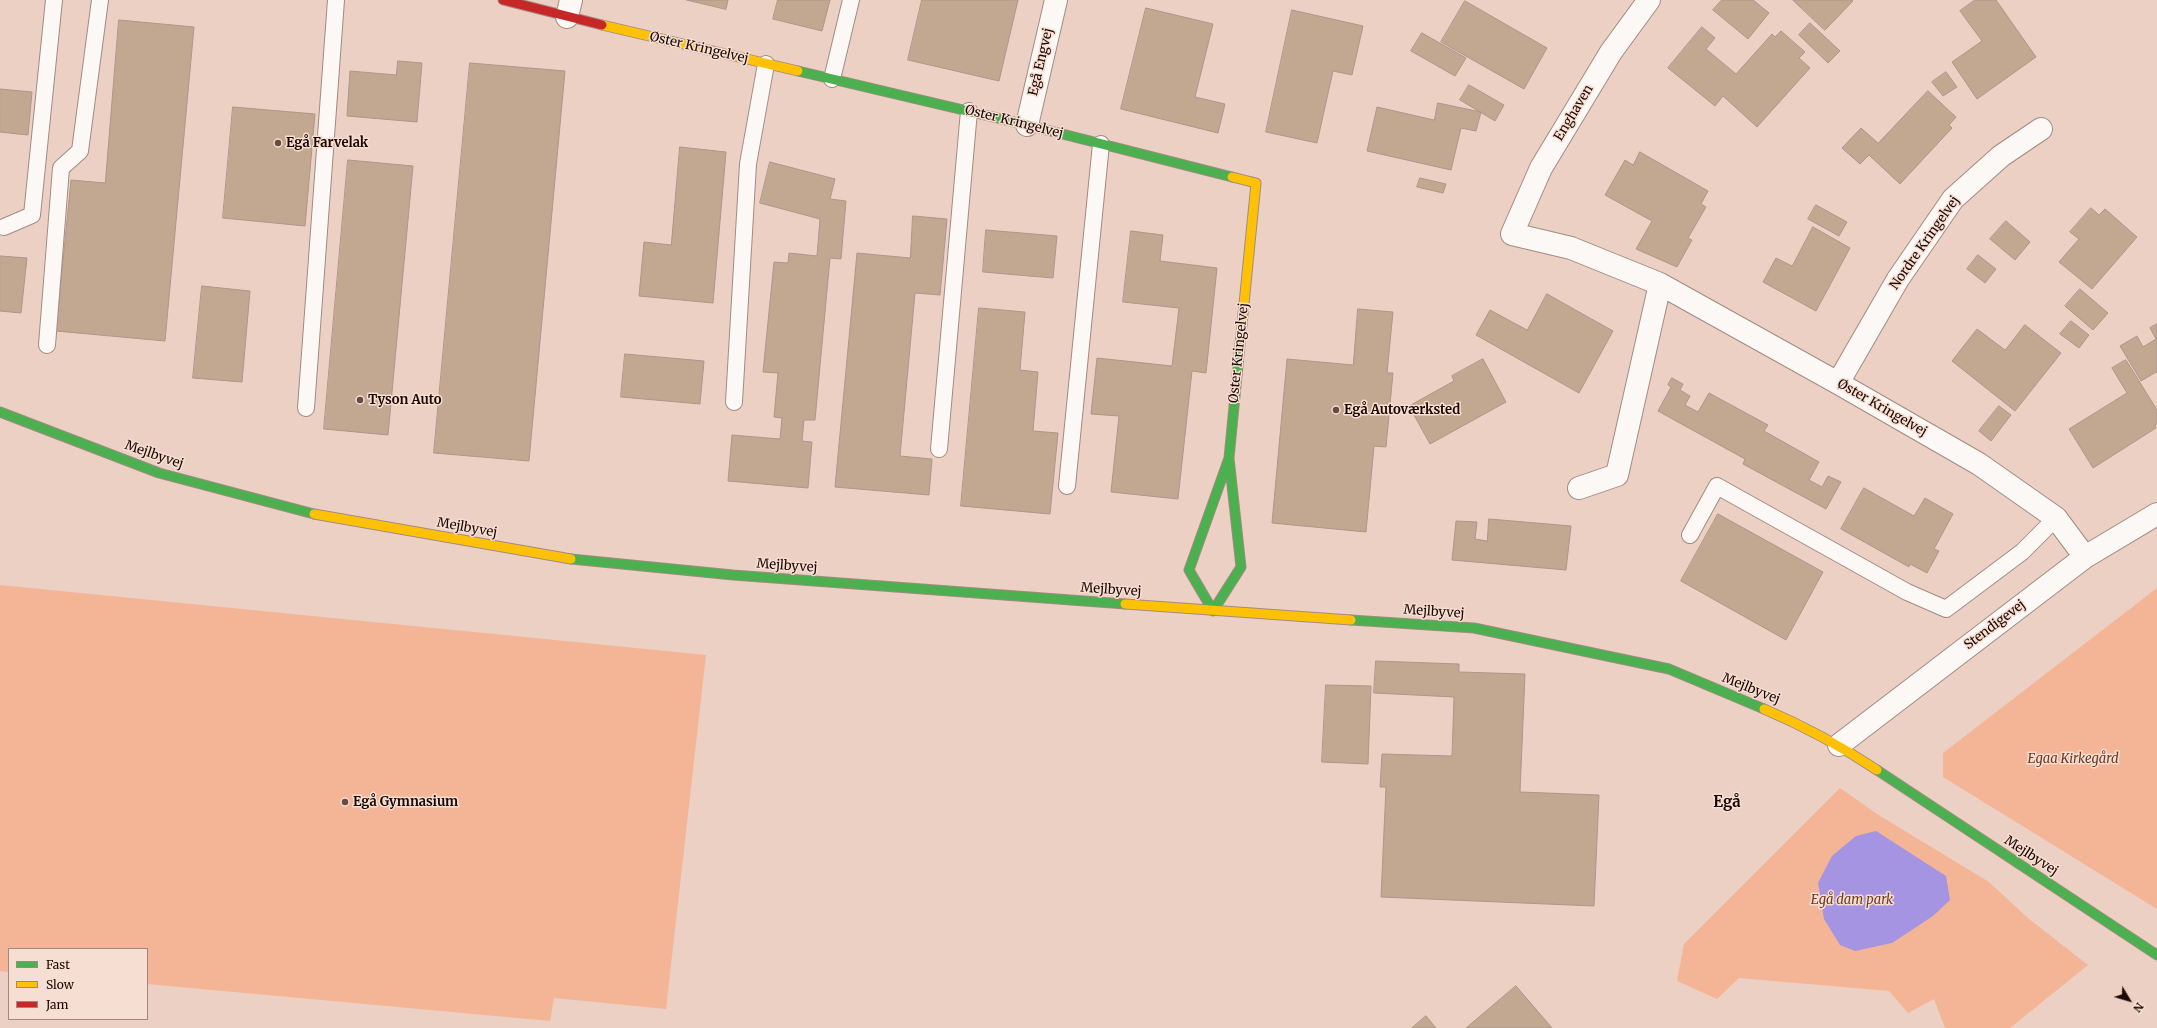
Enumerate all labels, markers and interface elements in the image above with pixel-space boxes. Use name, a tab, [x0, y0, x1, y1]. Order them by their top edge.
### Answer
street label: Egå Engvej	[1026, 27, 1056, 97]
street label: Øster Kringelvej	[648, 29, 750, 67]
street label: Enghaven	[1551, 82, 1597, 144]
street label: Øster Kringelvej	[963, 102, 1065, 142]
place label: Egå Farvelak	[286, 135, 368, 151]
marker: Egå Farvelak	[273, 138, 283, 148]
street label: Nordre Kringelvej	[1887, 193, 1963, 293]
street label: Øster Kringelvej	[1226, 302, 1252, 404]
street label: Øster Kringelvej	[1834, 376, 1930, 440]
place label: Tyson Auto	[368, 392, 441, 408]
marker: Tyson Auto	[355, 395, 365, 405]
place label: Egå Autoværksted	[1344, 402, 1460, 418]
marker: Egå Autoværksted	[1331, 405, 1341, 415]
street label: Mejlbyvej	[123, 438, 185, 472]
street label: Mejlbyvej	[436, 515, 498, 541]
street label: Mejlbyvej	[756, 556, 818, 576]
street label: Mejlbyvej	[1080, 580, 1142, 600]
street label: Stendigevej	[1961, 597, 2029, 653]
street label: Mejlbyvej	[1403, 602, 1465, 622]
street label: Mejlbyvej	[1720, 670, 1782, 708]
park label: Egaa Kirkegård	[2027, 751, 2119, 767]
place label: Egå Gymnasium	[353, 794, 458, 810]
district label: Egå	[1713, 794, 1741, 812]
marker: Egå Gymnasium	[340, 797, 350, 807]
street label: Mejlbyvej	[2001, 833, 2061, 879]
park label: Egå dam park	[1811, 892, 1893, 908]
legend	[8, 948, 148, 1020]
text: Fast	[46, 957, 70, 972]
text: Slow	[46, 977, 74, 992]
north arrow	[2109, 980, 2149, 1020]
text: Jam	[46, 997, 68, 1012]
text: N	[2130, 1000, 2147, 1015]

